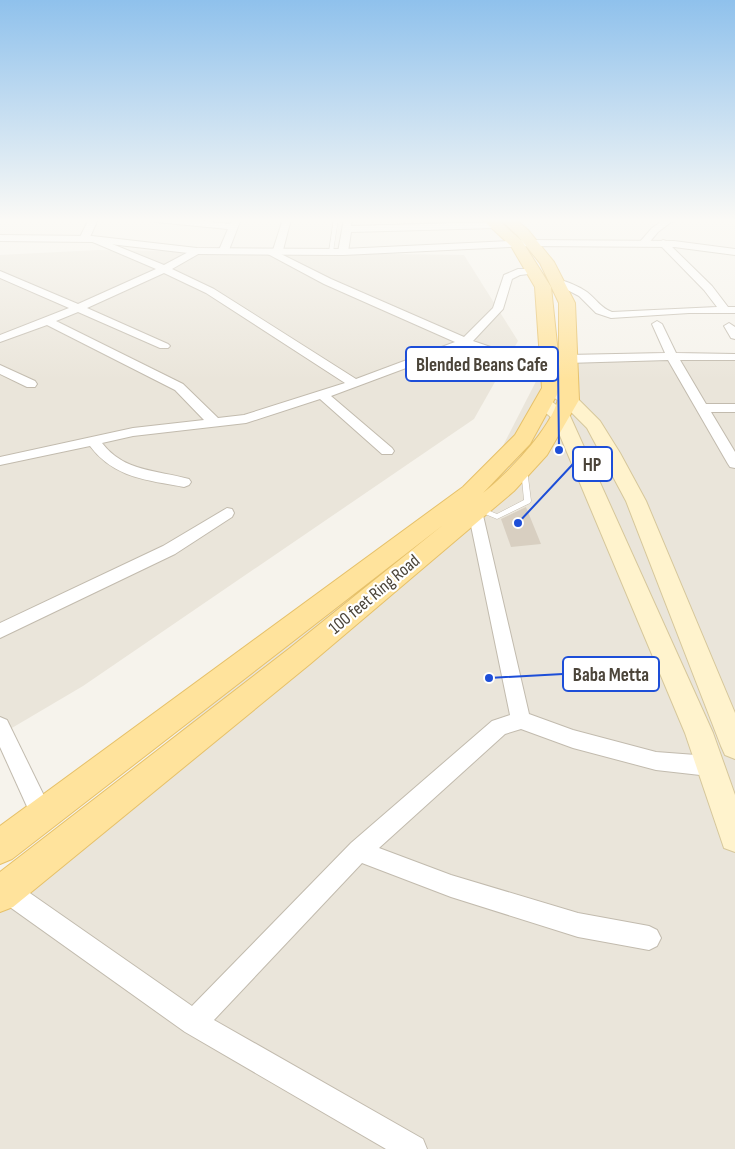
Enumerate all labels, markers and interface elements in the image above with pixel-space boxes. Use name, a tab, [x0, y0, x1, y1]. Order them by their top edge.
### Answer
callout: Blended Beans Cafe	[406, 347, 558, 381]
text: Blended Beans Cafe	[416, 354, 548, 377]
callout: HP	[573, 447, 612, 481]
text: HP	[583, 454, 602, 477]
street label: 100 feet Ring Road	[325, 550, 424, 638]
callout: Baba Metta	[563, 657, 659, 691]
text: Baba Metta	[573, 664, 649, 687]

